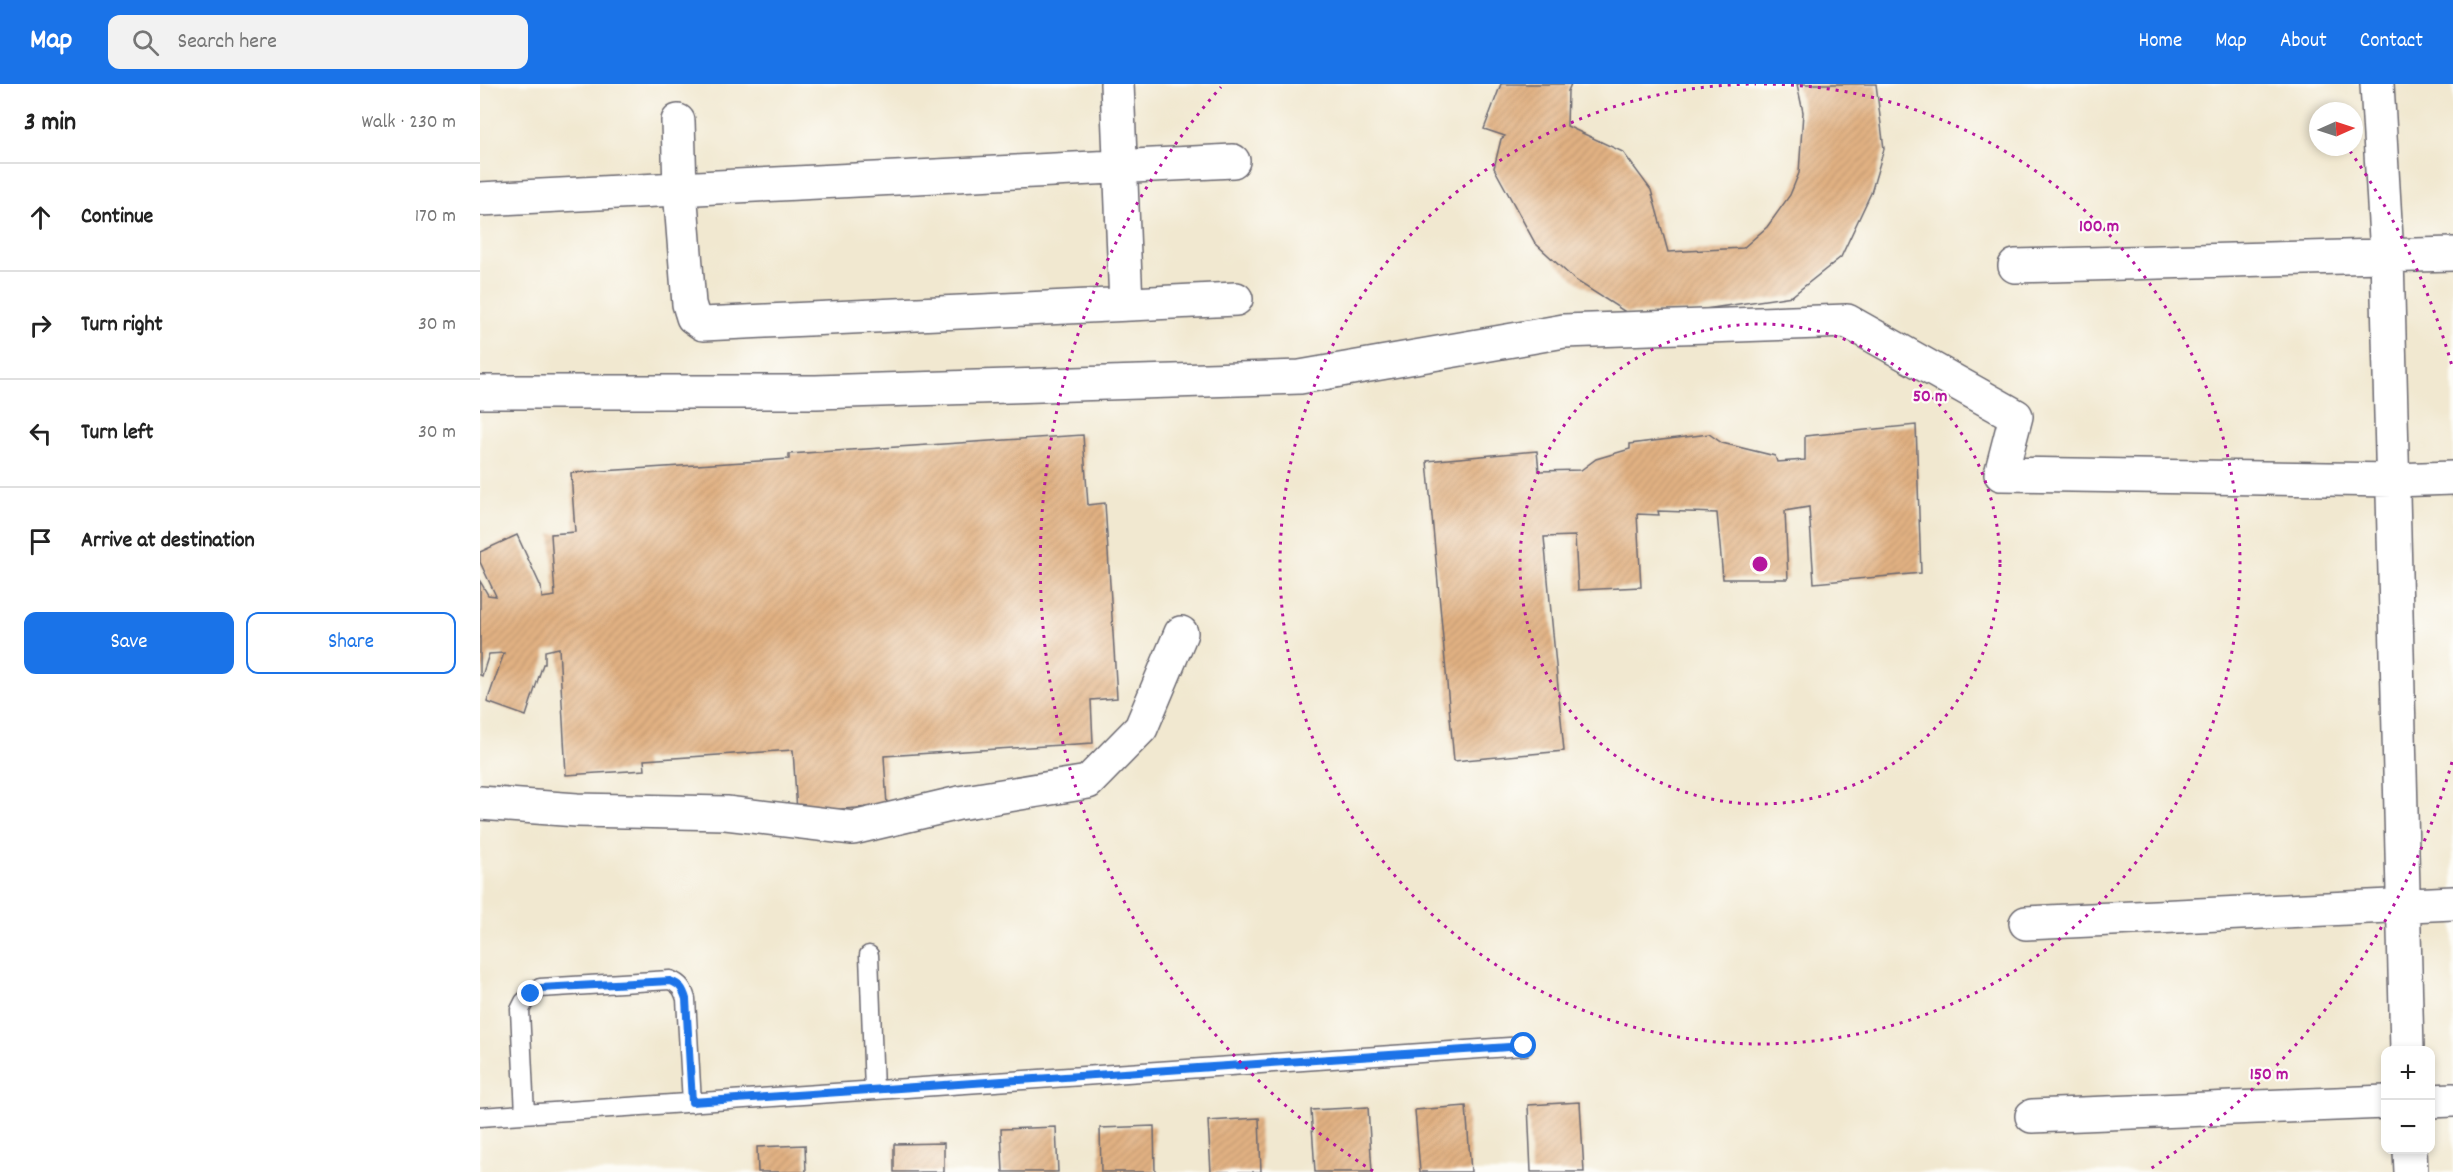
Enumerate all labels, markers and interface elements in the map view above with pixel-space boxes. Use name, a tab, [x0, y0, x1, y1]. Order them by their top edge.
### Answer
search box	[108, 15, 528, 69]
text: Map	[30, 22, 72, 62]
icon: search	[129, 26, 162, 59]
text: Search here	[177, 27, 277, 58]
text: Home	[2138, 27, 2182, 57]
text: Map	[2215, 27, 2247, 57]
text: About	[2280, 27, 2327, 57]
text: Contact	[2360, 27, 2423, 57]
north arrow	[2309, 102, 2363, 156]
text: 3 min	[24, 105, 76, 142]
text: Walk · 230 m	[362, 109, 456, 137]
icon: ahead	[24, 201, 57, 234]
text: Continue	[81, 202, 153, 233]
text: 170 m	[415, 203, 456, 231]
text: 100 m	[2079, 215, 2119, 240]
icon: right	[24, 309, 57, 342]
text: Turn right	[81, 310, 163, 341]
text: 30 m	[418, 311, 456, 339]
text: 50 m	[1913, 385, 1947, 410]
icon: left	[24, 417, 57, 450]
text: Turn left	[81, 418, 153, 449]
text: 30 m	[418, 419, 456, 447]
icon: arrive	[24, 525, 57, 558]
text: Arrive at destination	[81, 526, 255, 557]
centre of rings	[1750, 554, 1770, 574]
button: Save	[24, 612, 234, 674]
button: Share	[246, 612, 456, 674]
route end	[517, 980, 543, 1006]
route start	[1510, 1032, 1536, 1058]
map controls	[2381, 1046, 2435, 1154]
button: +	[2381, 1046, 2435, 1100]
text: 150 m	[2250, 1063, 2288, 1088]
button: −	[2381, 1100, 2435, 1154]

